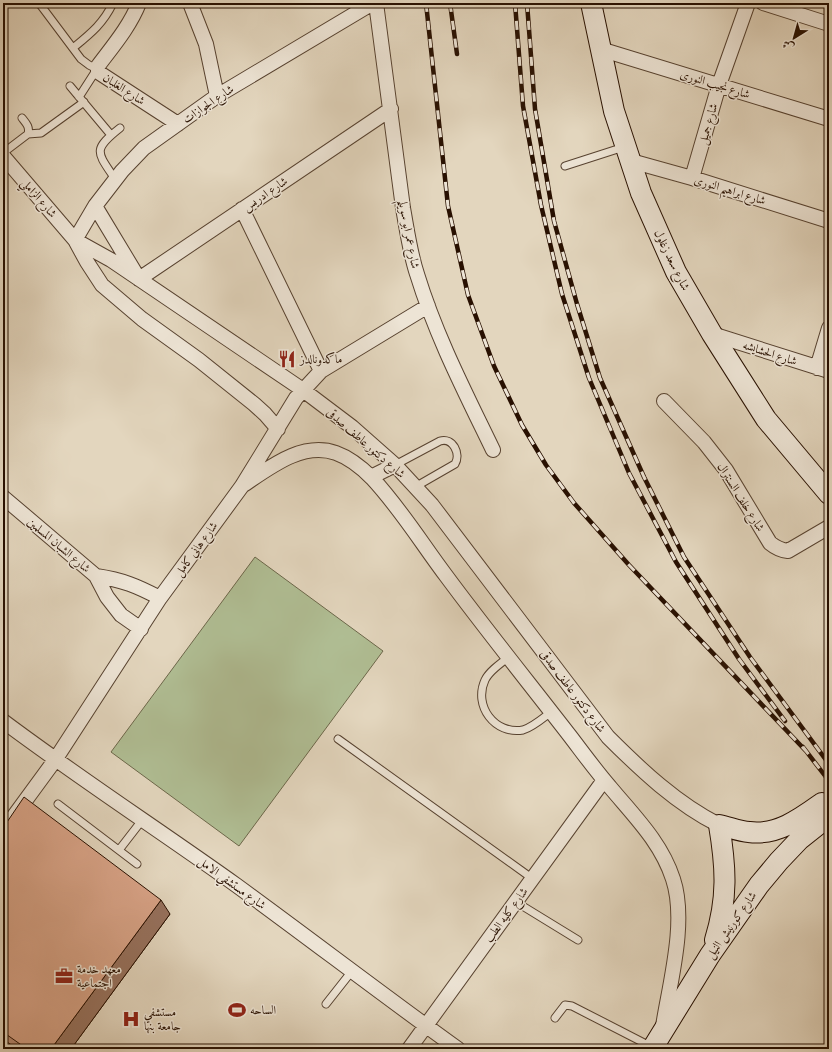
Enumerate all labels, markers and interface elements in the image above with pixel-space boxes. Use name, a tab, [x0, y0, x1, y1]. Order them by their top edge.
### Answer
north arrow	[774, 18, 814, 58]
text: ش	[779, 36, 797, 55]
street label: شارع نجيب النورى	[677, 66, 752, 105]
street label: شارع الغلبان	[98, 69, 148, 111]
street label: شارع الجوازات	[179, 81, 239, 130]
street label: شارع جميل	[694, 101, 724, 148]
street label: شارع ابراهيم النورى	[691, 171, 768, 212]
street label: شارع ادريس	[239, 173, 293, 217]
street label: شارع الزاملي	[14, 175, 61, 224]
street label: شارع عمر ابو سويلم	[391, 198, 424, 271]
street label: شارع سعد زغلول	[648, 227, 694, 295]
street label: شارع الحشايشه	[740, 337, 799, 372]
restaurant icon: ماكدونالدز	[277, 349, 297, 369]
place label: ماكدونالدز	[299, 351, 343, 367]
street label: شارع دكتور عاطف صدقى	[321, 404, 409, 484]
street label: شارع خلف السنترال	[711, 460, 769, 536]
street label: شارع الشبان المسلمين	[22, 514, 94, 579]
street label: شارع هاني كامل	[171, 518, 224, 581]
street label: شارع دكتور عاطف صدقى	[534, 646, 609, 738]
street label: شارع مستشفي الامل	[192, 853, 269, 916]
street label: شارع كليه الطب	[481, 884, 534, 947]
street label: شارع كورنيش النيل	[702, 888, 763, 964]
place label: معهد خدمة اجتماعية	[77, 961, 121, 991]
office icon: معهد خدمة اجتماعية	[54, 966, 74, 986]
sports icon: الساحه	[227, 1000, 247, 1020]
place label: الساحه	[250, 1002, 276, 1018]
place label: مستشفي جامعة بنها	[144, 1004, 181, 1034]
hospital icon: مستشفي جامعة بنها	[121, 1009, 141, 1029]

